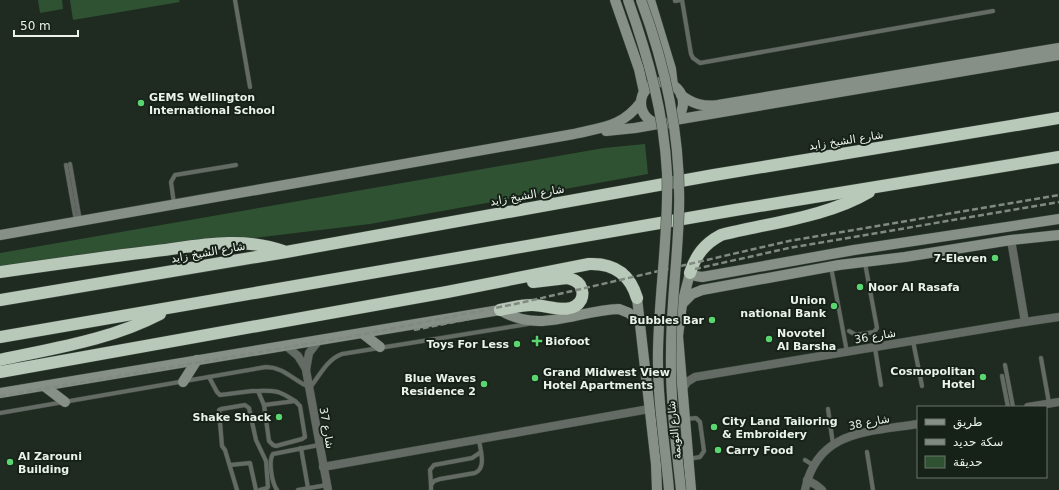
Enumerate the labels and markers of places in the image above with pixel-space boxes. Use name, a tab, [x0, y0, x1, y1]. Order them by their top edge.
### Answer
place label: GEMS Wellington International School	[149, 91, 275, 117]
marker: GEMS Wellington International School	[136, 98, 146, 108]
place label: 7-Eleven	[934, 252, 987, 265]
marker: 7-Eleven	[990, 253, 1000, 263]
place label: Noor Al Rasafa	[868, 281, 960, 294]
marker: Noor Al Rasafa	[855, 282, 865, 292]
place label: Union national Bank	[740, 294, 827, 320]
marker: Union national Bank	[829, 301, 839, 311]
place label: Bubbles Bar	[629, 314, 705, 327]
marker: Bubbles Bar	[707, 315, 717, 325]
place label: Novotel Al Barsha	[777, 327, 836, 353]
marker: Novotel Al Barsha	[764, 334, 774, 344]
place label: Biofoot	[545, 335, 590, 348]
marker: Biofoot	[532, 336, 542, 346]
place label: Toys For Less	[426, 338, 509, 351]
marker: Toys For Less	[512, 339, 522, 349]
place label: Cosmopolitan Hotel	[890, 365, 975, 391]
place label: Grand Midwest View Hotel Apartments	[543, 366, 670, 392]
place label: Blue Waves Residence 2	[401, 372, 476, 398]
marker: Cosmopolitan Hotel	[978, 372, 988, 382]
marker: Grand Midwest View Hotel Apartments	[530, 373, 540, 383]
marker: Blue Waves Residence 2	[479, 379, 489, 389]
place label: Shake Shack	[193, 411, 272, 424]
marker: Shake Shack	[274, 412, 284, 422]
place label: City Land Tailoring & Embroidery	[722, 415, 838, 441]
marker: City Land Tailoring & Embroidery	[709, 422, 719, 432]
place label: Carry Food	[726, 444, 793, 457]
marker: Carry Food	[713, 445, 723, 455]
place label: Al Zarouni Building	[18, 450, 82, 476]
marker: Al Zarouni Building	[5, 457, 15, 467]

